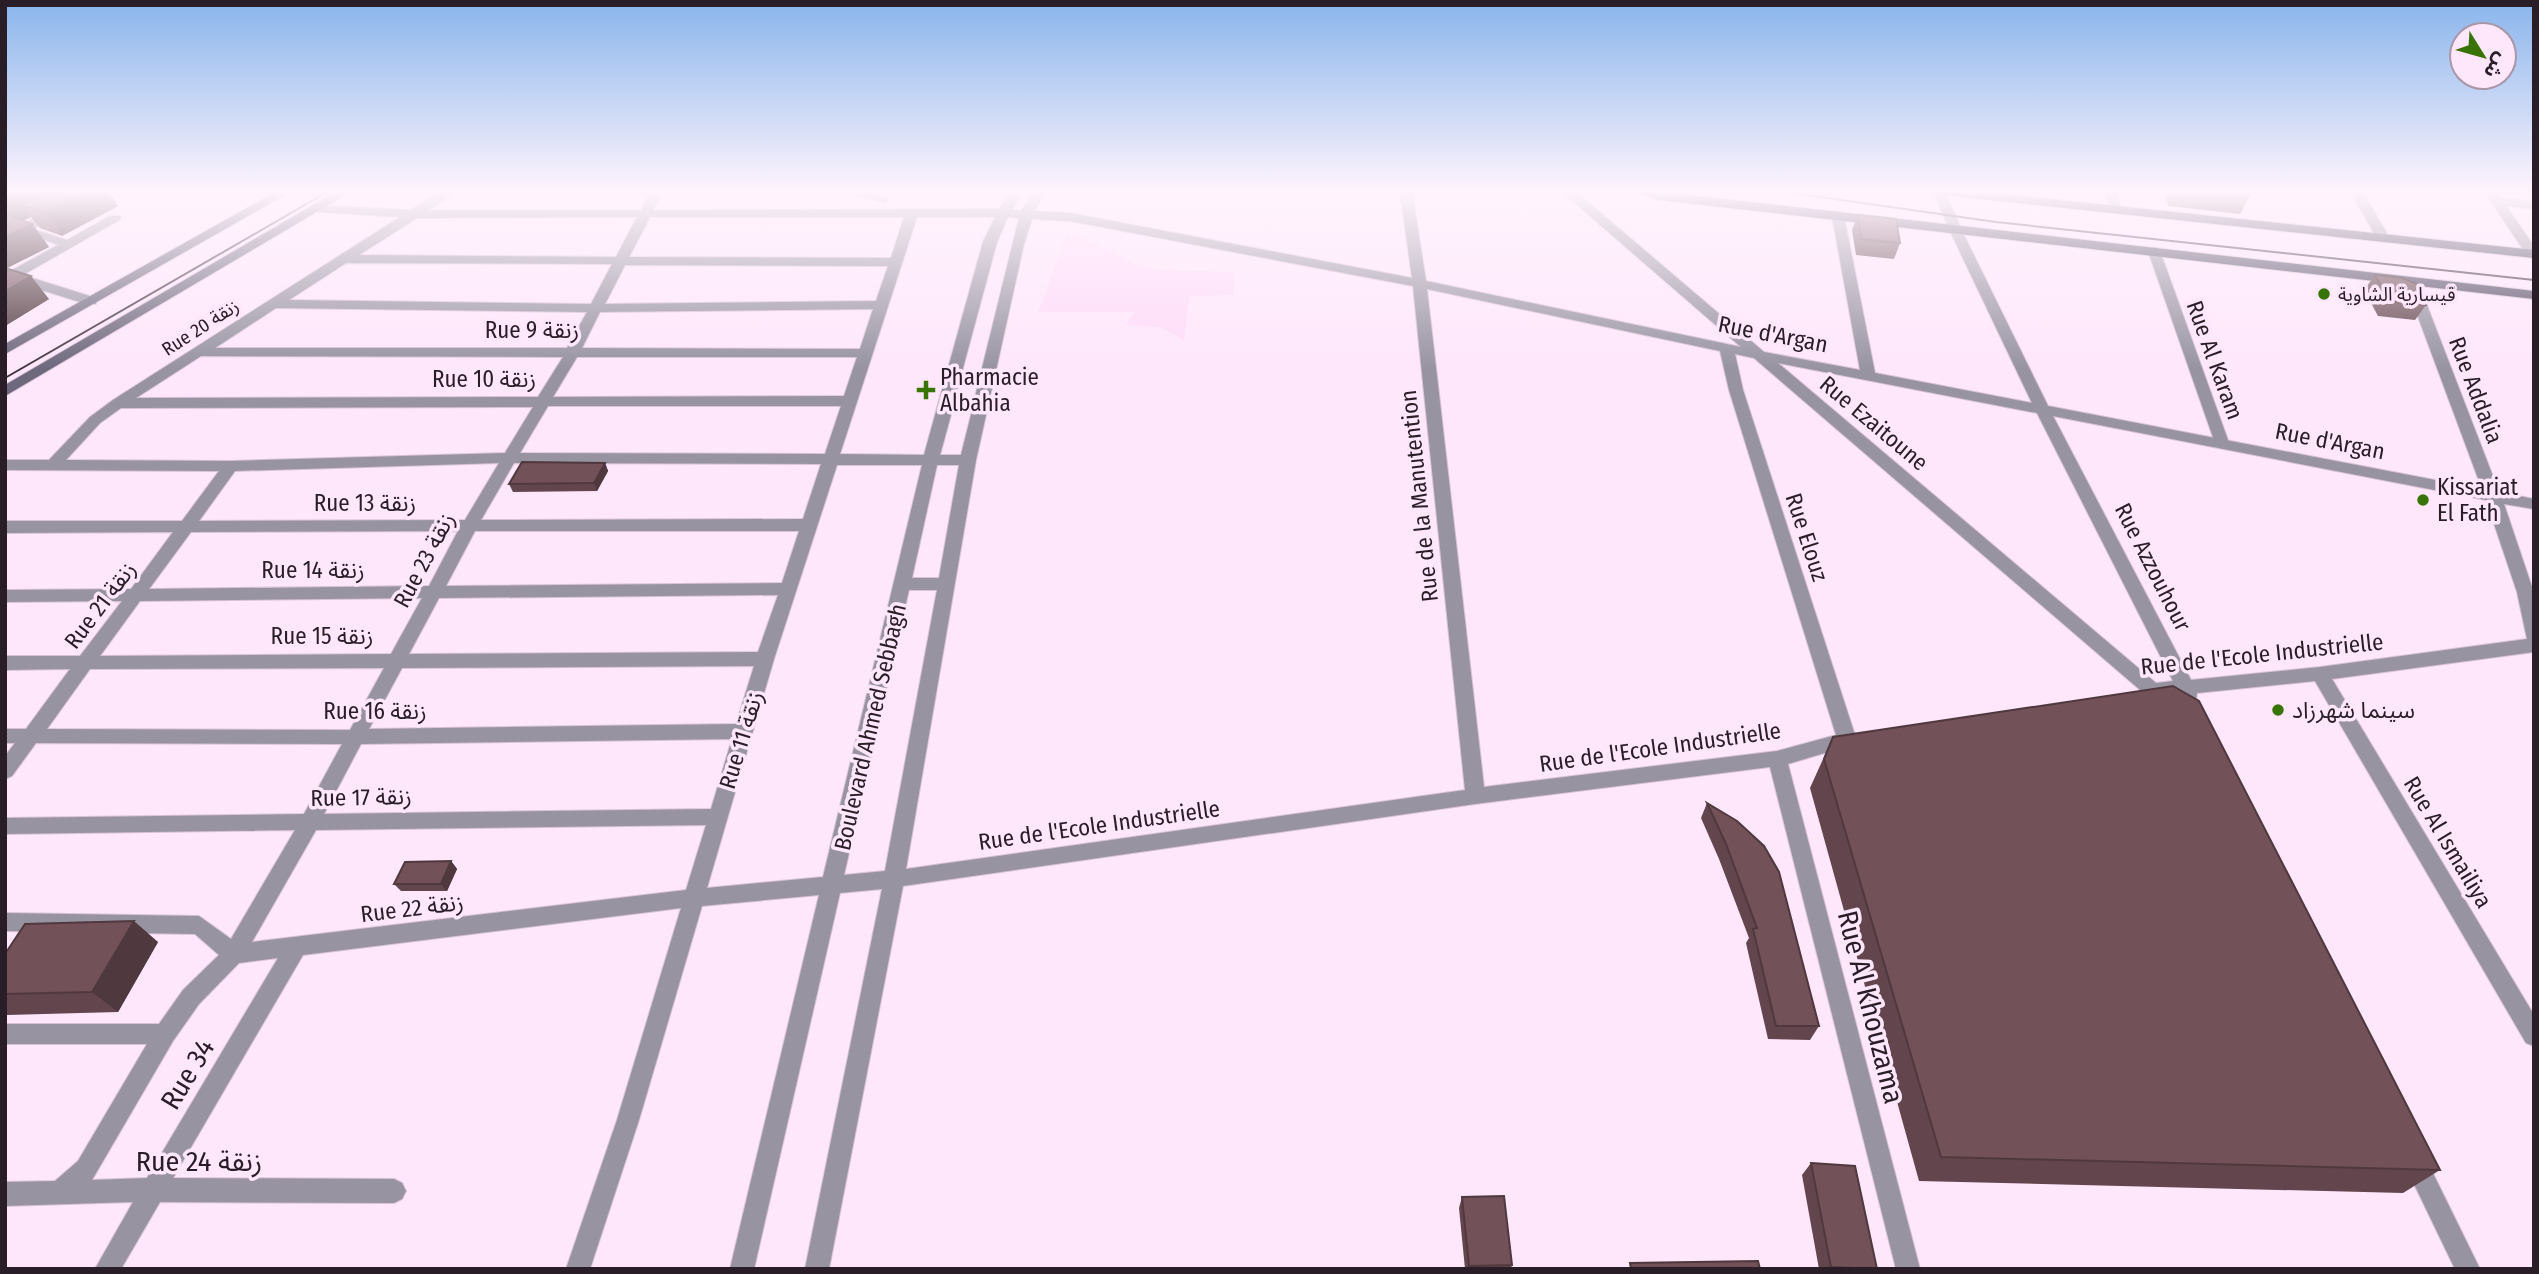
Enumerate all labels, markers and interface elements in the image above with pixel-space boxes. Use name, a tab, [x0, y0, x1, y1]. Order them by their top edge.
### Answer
north arrow	[2448, 21, 2518, 91]
text: ش	[2479, 49, 2513, 83]
place label: قيسارية الشاوية	[2338, 283, 2456, 306]
marker: قيسارية الشاوية	[2316, 286, 2332, 302]
street label: Rue 20 زنقة	[158, 294, 243, 361]
street label: Rue Al Karam	[2181, 297, 2249, 423]
street label: Rue d'Argan	[1716, 310, 1830, 358]
street label: Rue 9 زنقة	[485, 316, 579, 344]
street label: Rue Addalia	[2443, 333, 2509, 447]
place label: Pharmacie Albahia	[940, 363, 1039, 417]
street label: Rue 10 زنقة	[432, 365, 536, 393]
street label: Rue Ezaitoune	[1814, 370, 1934, 476]
marker: Pharmacie Albahia	[918, 382, 934, 398]
street label: Rue de la Manutention	[1394, 389, 1444, 603]
street label: Rue d'Argan	[2273, 417, 2387, 465]
place label: Kissariat El Fath	[2437, 473, 2519, 527]
street label: Rue 13 زنقة	[314, 489, 416, 517]
street label: Rue Elouz	[1780, 489, 1834, 585]
marker: Kissariat El Fath	[2415, 492, 2431, 508]
street label: Rue Azzouhour	[2109, 498, 2197, 636]
street label: Rue 23 زنقة	[387, 508, 461, 612]
street label: Rue 21 زنقة	[58, 556, 142, 654]
street label: Rue 14 زنقة	[261, 556, 365, 584]
street label: Boulevard Ahmed Sebbagh	[828, 601, 912, 853]
street label: Rue 15 زنقة	[271, 622, 373, 650]
street label: Rue de l'Ecole Industrielle	[2139, 627, 2385, 681]
street label: Rue 11 زنقة	[713, 688, 769, 792]
place label: سينما شهرزاد	[2292, 696, 2415, 724]
street label: Rue 16 زنقة	[323, 697, 427, 725]
marker: سينما شهرزاد	[2270, 702, 2286, 718]
street label: Rue de l'Ecole Industrielle	[1537, 716, 1783, 778]
street label: Rue Al Ismailiya	[2398, 771, 2498, 913]
street label: Rue 17 زنقة	[310, 782, 412, 812]
street label: Rue de l'Ecole Industrielle	[976, 794, 1222, 856]
street label: Rue 22 زنقة	[359, 888, 465, 928]
street label: Rue Al Khouzama	[1831, 907, 1910, 1107]
street label: Rue 34	[154, 1033, 221, 1115]
street label: Rue 24 زنقة	[136, 1145, 262, 1178]

